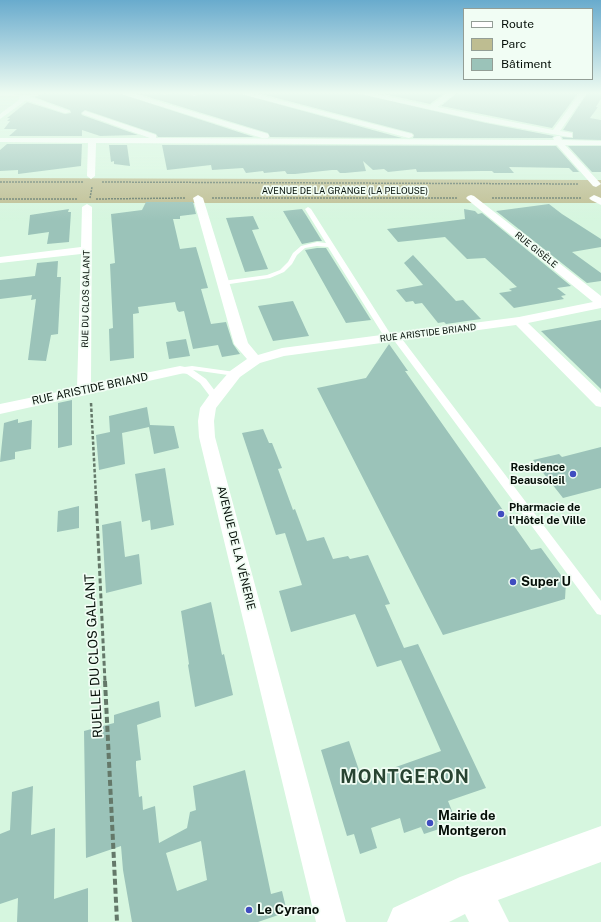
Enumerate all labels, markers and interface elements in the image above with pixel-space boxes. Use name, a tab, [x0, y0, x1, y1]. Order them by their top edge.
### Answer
legend	[463, 8, 593, 80]
text: Route	[501, 17, 534, 31]
text: Parc	[501, 37, 526, 51]
text: Bâtiment	[501, 57, 552, 71]
street label: AVENUE DE LA GRANGE (LA PELOUSE)	[262, 186, 428, 196]
street label: RUE GISÈLE	[513, 230, 559, 270]
street label: RUE DU CLOS GALANT	[80, 250, 92, 348]
street label: RUE ARISTIDE BRIAND	[379, 322, 477, 344]
street label: RUE ARISTIDE BRIAND	[31, 370, 149, 408]
place label: Residence Beausoleil	[510, 461, 565, 487]
marker: Residence Beausoleil	[568, 469, 578, 479]
street label: AVENUE DE LA VÉNERIE	[214, 485, 258, 611]
place label: Pharmacie de l'Hôtel de Ville	[509, 501, 586, 527]
marker: Pharmacie de l'Hôtel de Ville	[496, 509, 506, 519]
street label: RUELLE DU CLOS GALANT	[82, 574, 106, 738]
place label: Super U	[521, 574, 571, 590]
marker: Super U	[508, 577, 518, 587]
district label: MONTGERON	[340, 766, 470, 788]
place label: Mairie de Montgeron	[438, 808, 506, 839]
marker: Mairie de Montgeron	[425, 818, 435, 828]
place label: Le Cyrano	[257, 902, 319, 918]
marker: Le Cyrano	[244, 905, 254, 915]

